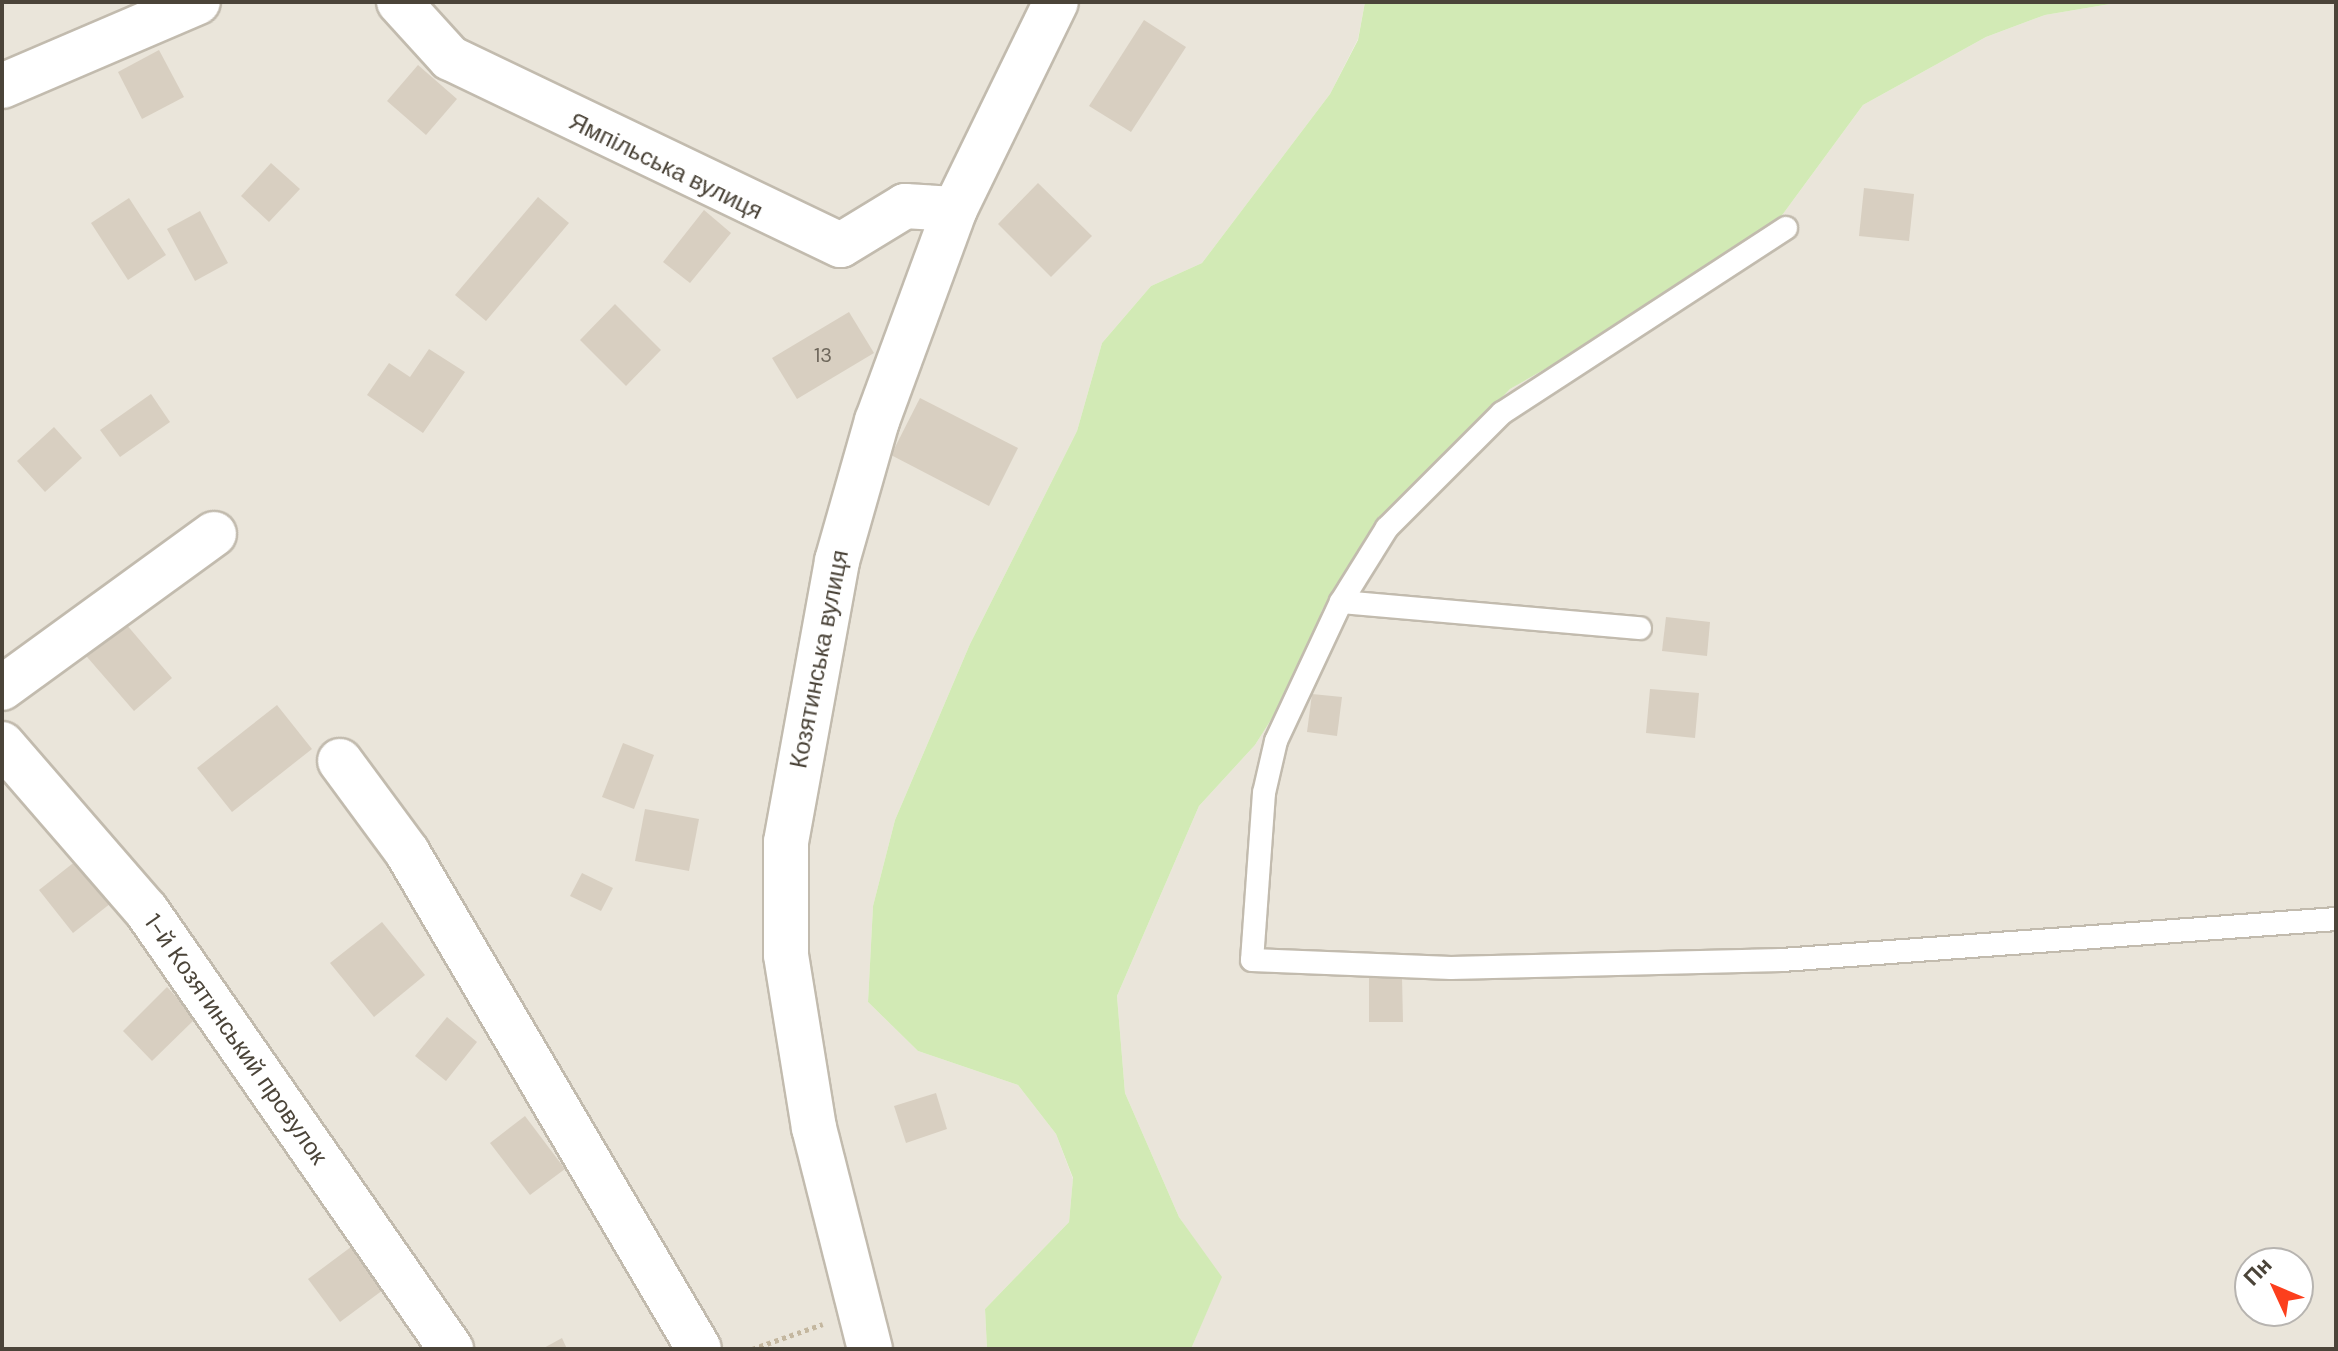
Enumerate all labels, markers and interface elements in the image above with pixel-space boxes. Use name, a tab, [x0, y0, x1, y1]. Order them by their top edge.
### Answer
street label: Ямпільська вулиця	[565, 107, 767, 225]
house number: 13	[814, 343, 832, 367]
street label: Козятинська вулиця	[784, 547, 854, 771]
street label: 1-й Козятинський провулок	[139, 908, 333, 1170]
north arrow	[2234, 1247, 2314, 1327]
text: Пн	[2237, 1251, 2278, 1292]

